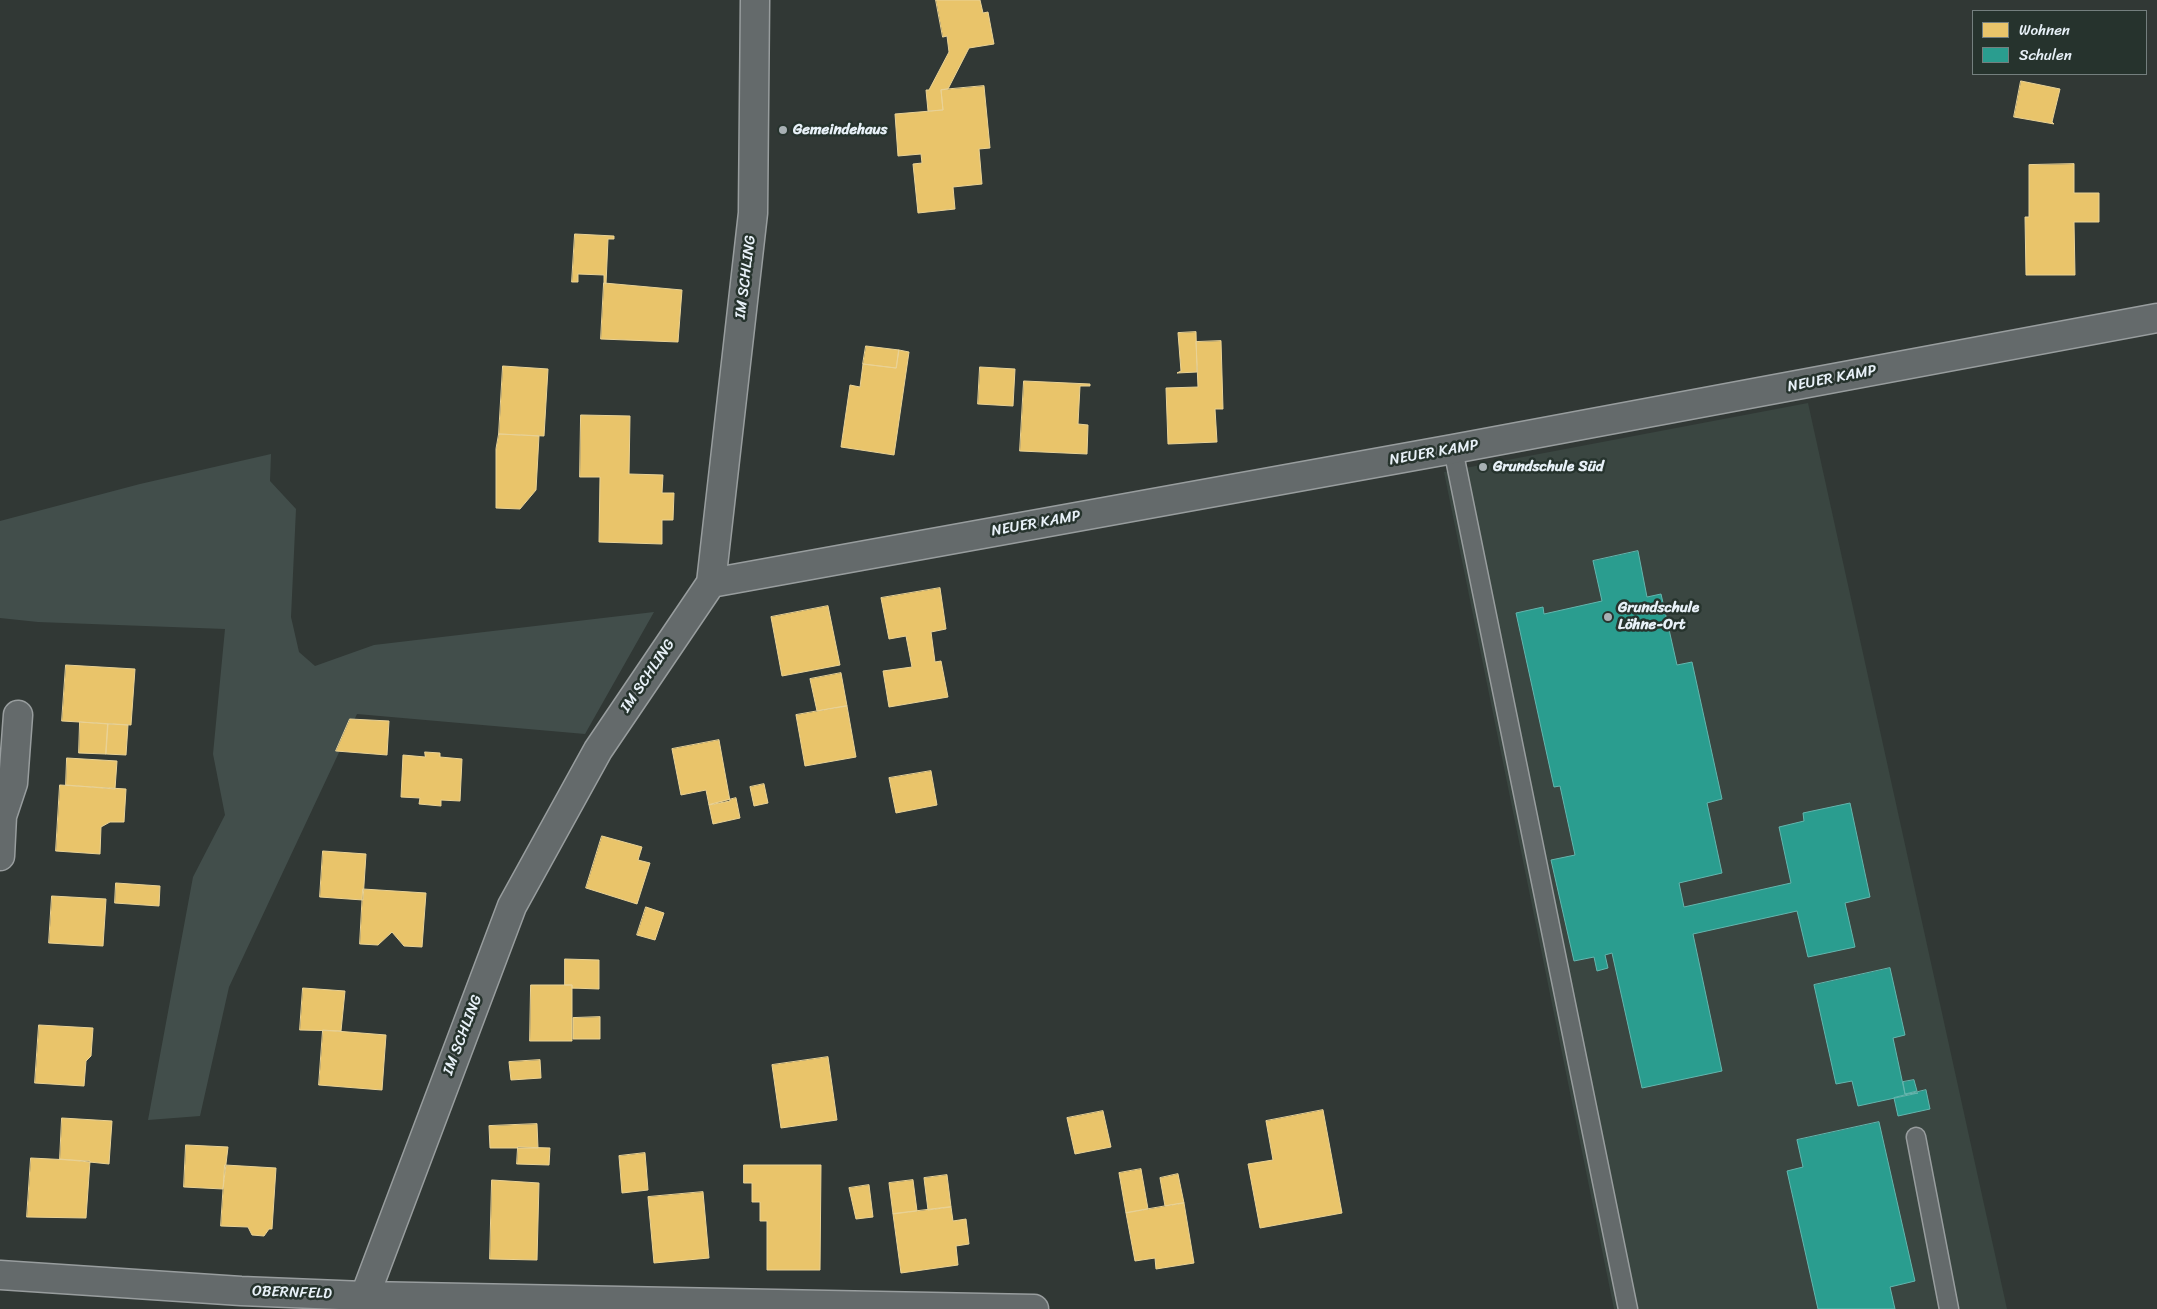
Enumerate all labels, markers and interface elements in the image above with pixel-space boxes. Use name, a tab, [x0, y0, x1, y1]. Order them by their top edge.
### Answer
legend	[1972, 10, 2147, 75]
text: Wohnen	[2019, 17, 2070, 43]
text: Schulen	[2019, 42, 2072, 68]
place label: Gemeindehaus	[793, 121, 887, 139]
marker: Gemeindehaus	[777, 124, 789, 136]
street label: IM SCHLING	[732, 234, 760, 320]
street label: NEUER KAMP	[1786, 362, 1878, 396]
street label: NEUER KAMP	[1388, 436, 1480, 470]
place label: Grundschule Süd	[1493, 458, 1604, 476]
marker: Grundschule Süd	[1477, 461, 1489, 473]
street label: NEUER KAMP	[990, 507, 1082, 541]
place label: Grundschule Löhne-Ort	[1618, 599, 1699, 634]
marker: Grundschule Löhne-Ort	[1602, 611, 1614, 623]
street label: IM SCHLING	[617, 636, 679, 716]
street label: IM SCHLING	[440, 992, 486, 1078]
street label: OBERNFELD	[252, 1283, 332, 1303]

